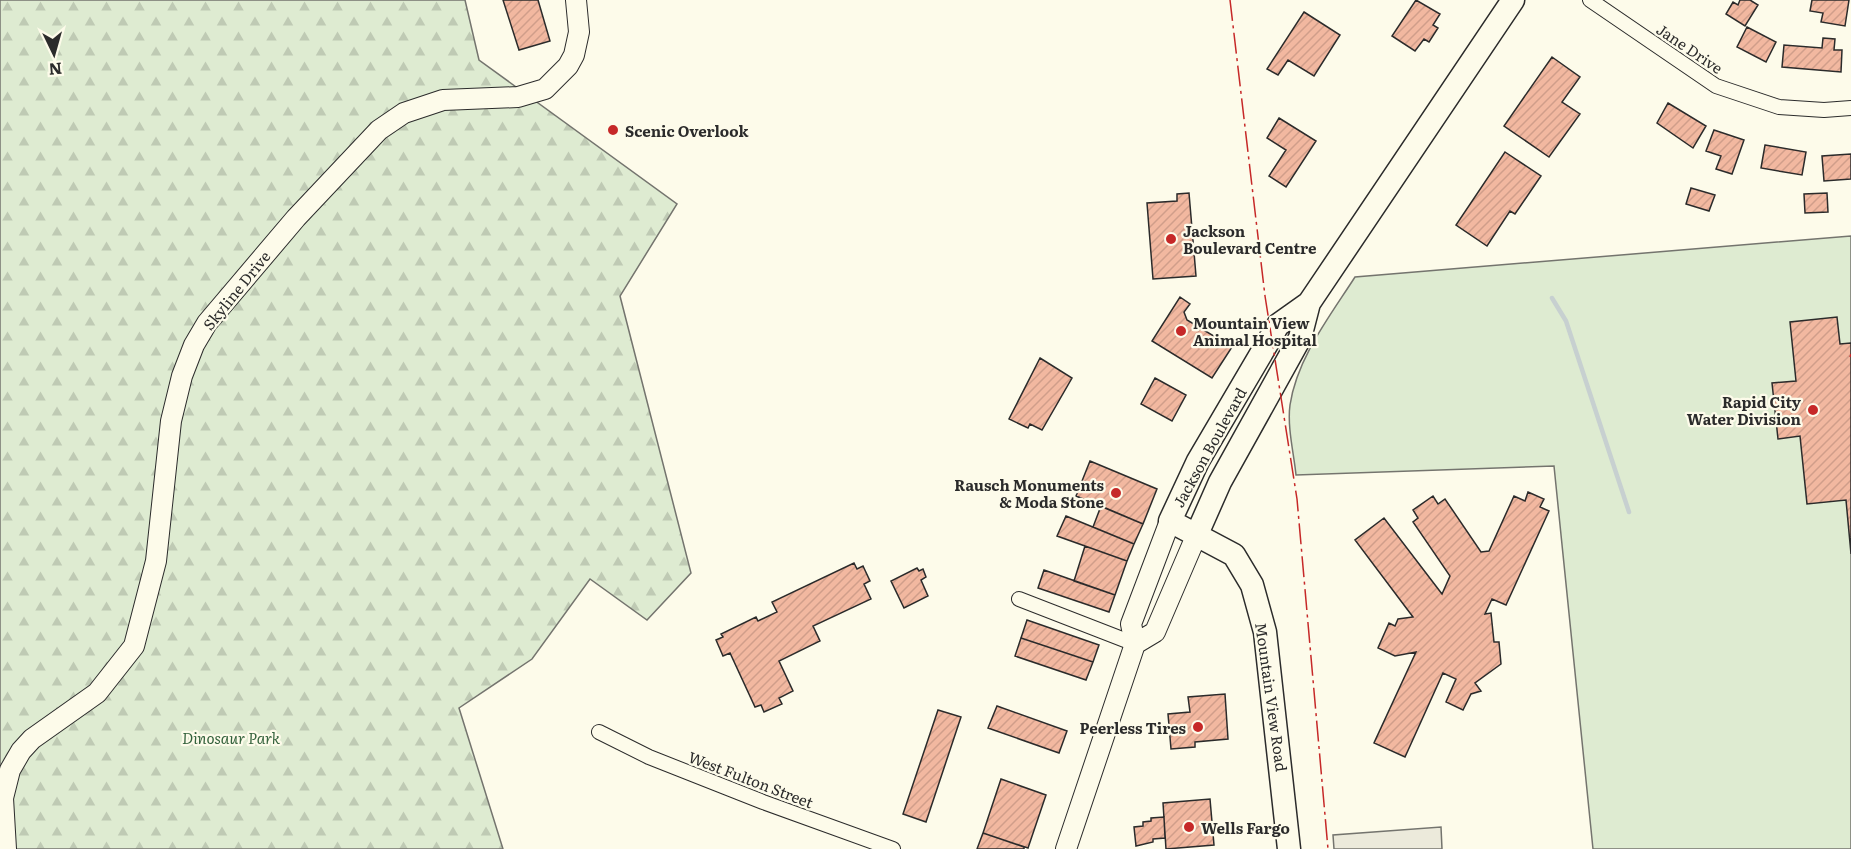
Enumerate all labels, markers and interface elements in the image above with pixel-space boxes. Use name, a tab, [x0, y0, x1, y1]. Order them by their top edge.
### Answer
street label: Jane Drive	[1652, 17, 1728, 79]
north arrow	[24, 24, 84, 84]
text: N	[48, 57, 63, 82]
place label: Scenic Overlook	[625, 119, 749, 142]
marker: Scenic Overlook	[606, 123, 620, 137]
place label: Jackson Boulevard Centre	[1183, 219, 1317, 259]
marker: Jackson Boulevard Centre	[1164, 232, 1178, 246]
street label: Skyline Drive	[197, 245, 275, 335]
place label: Mountain View Animal Hospital	[1193, 311, 1317, 351]
marker: Mountain View Animal Hospital	[1174, 324, 1188, 338]
street label: Jackson Boulevard	[1166, 383, 1252, 511]
place label: Rapid City Water Division	[1687, 390, 1802, 430]
marker: Rapid City Water Division	[1806, 403, 1820, 417]
place label: Rausch Monuments & Moda Stone	[954, 473, 1105, 513]
marker: Rausch Monuments & Moda Stone	[1109, 486, 1123, 500]
street label: Mountain View Road	[1250, 621, 1294, 773]
place label: Peerless Tires	[1079, 716, 1187, 739]
marker: Peerless Tires	[1191, 720, 1205, 734]
park label: Dinosaur Park	[182, 726, 281, 749]
street label: West Fulton Street	[685, 745, 817, 813]
place label: Wells Fargo	[1201, 816, 1290, 839]
marker: Wells Fargo	[1182, 820, 1196, 834]

